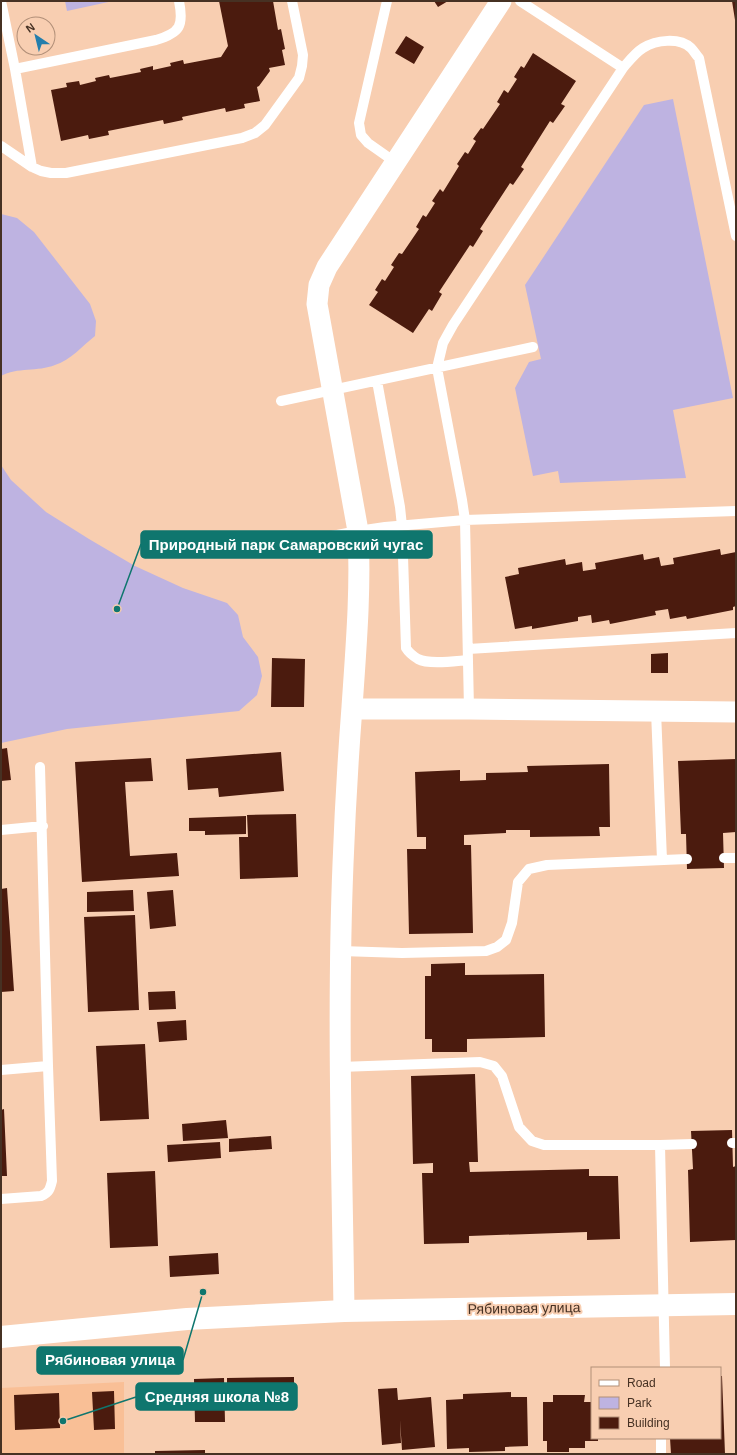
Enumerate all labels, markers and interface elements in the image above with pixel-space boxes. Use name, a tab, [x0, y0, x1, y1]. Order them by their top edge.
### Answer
north arrow	[16, 16, 56, 56]
text: N	[24, 21, 37, 35]
callout: Природный парк Самаровский чугас	[141, 531, 432, 558]
text: Природный парк Самаровский чугас	[149, 536, 423, 553]
street label: Рябиновая улица	[467, 1299, 581, 1317]
callout: Рябиновая улица	[37, 1347, 183, 1374]
text: Рябиновая улица	[45, 1351, 176, 1368]
legend	[591, 1367, 721, 1439]
text: Road	[627, 1376, 656, 1390]
callout: Средняя школа №8	[136, 1383, 297, 1410]
text: Средняя школа №8	[145, 1388, 289, 1405]
text: Park	[627, 1396, 653, 1410]
text: Building	[627, 1416, 670, 1430]

